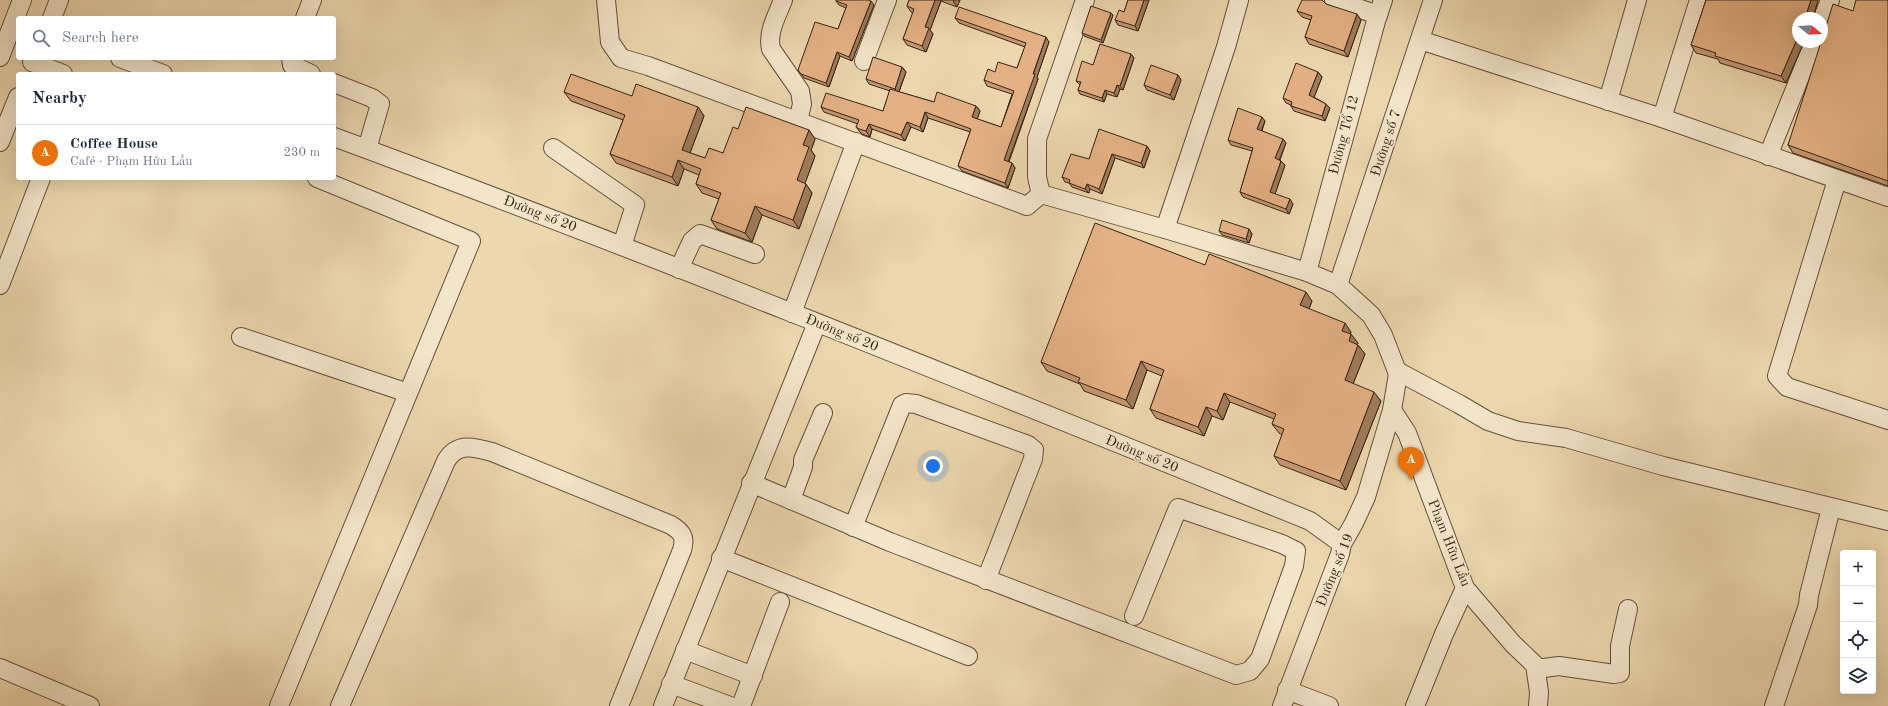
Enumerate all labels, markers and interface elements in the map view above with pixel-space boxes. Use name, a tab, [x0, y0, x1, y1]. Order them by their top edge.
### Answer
north arrow	[1792, 12, 1828, 48]
search box	[16, 16, 336, 60]
icon: search	[30, 27, 52, 49]
text: Search here	[62, 31, 139, 46]
text: Nearby	[32, 90, 87, 107]
street label: Đường Tổ 12	[1325, 93, 1361, 176]
street label: Đường số 7	[1368, 108, 1403, 178]
text: Coffee House	[70, 137, 158, 152]
text: A	[40, 146, 50, 159]
text: 230 m	[283, 146, 320, 159]
text: Café · Phạm Hữu Lầu	[70, 155, 192, 168]
street label: Đường số 20	[501, 193, 579, 234]
street label: Đường số 20	[803, 311, 881, 354]
street label: Đường số 20	[1103, 432, 1181, 475]
pin: A	[1398, 447, 1424, 480]
your location	[923, 456, 943, 476]
street label: Phạm Hữu Lầu	[1425, 497, 1475, 589]
street label: Đường số 19	[1313, 531, 1356, 609]
map controls	[1840, 550, 1876, 694]
button: +	[1840, 550, 1876, 586]
button: −	[1840, 586, 1876, 622]
button: locate	[1840, 622, 1876, 658]
button: layers	[1840, 658, 1876, 694]

